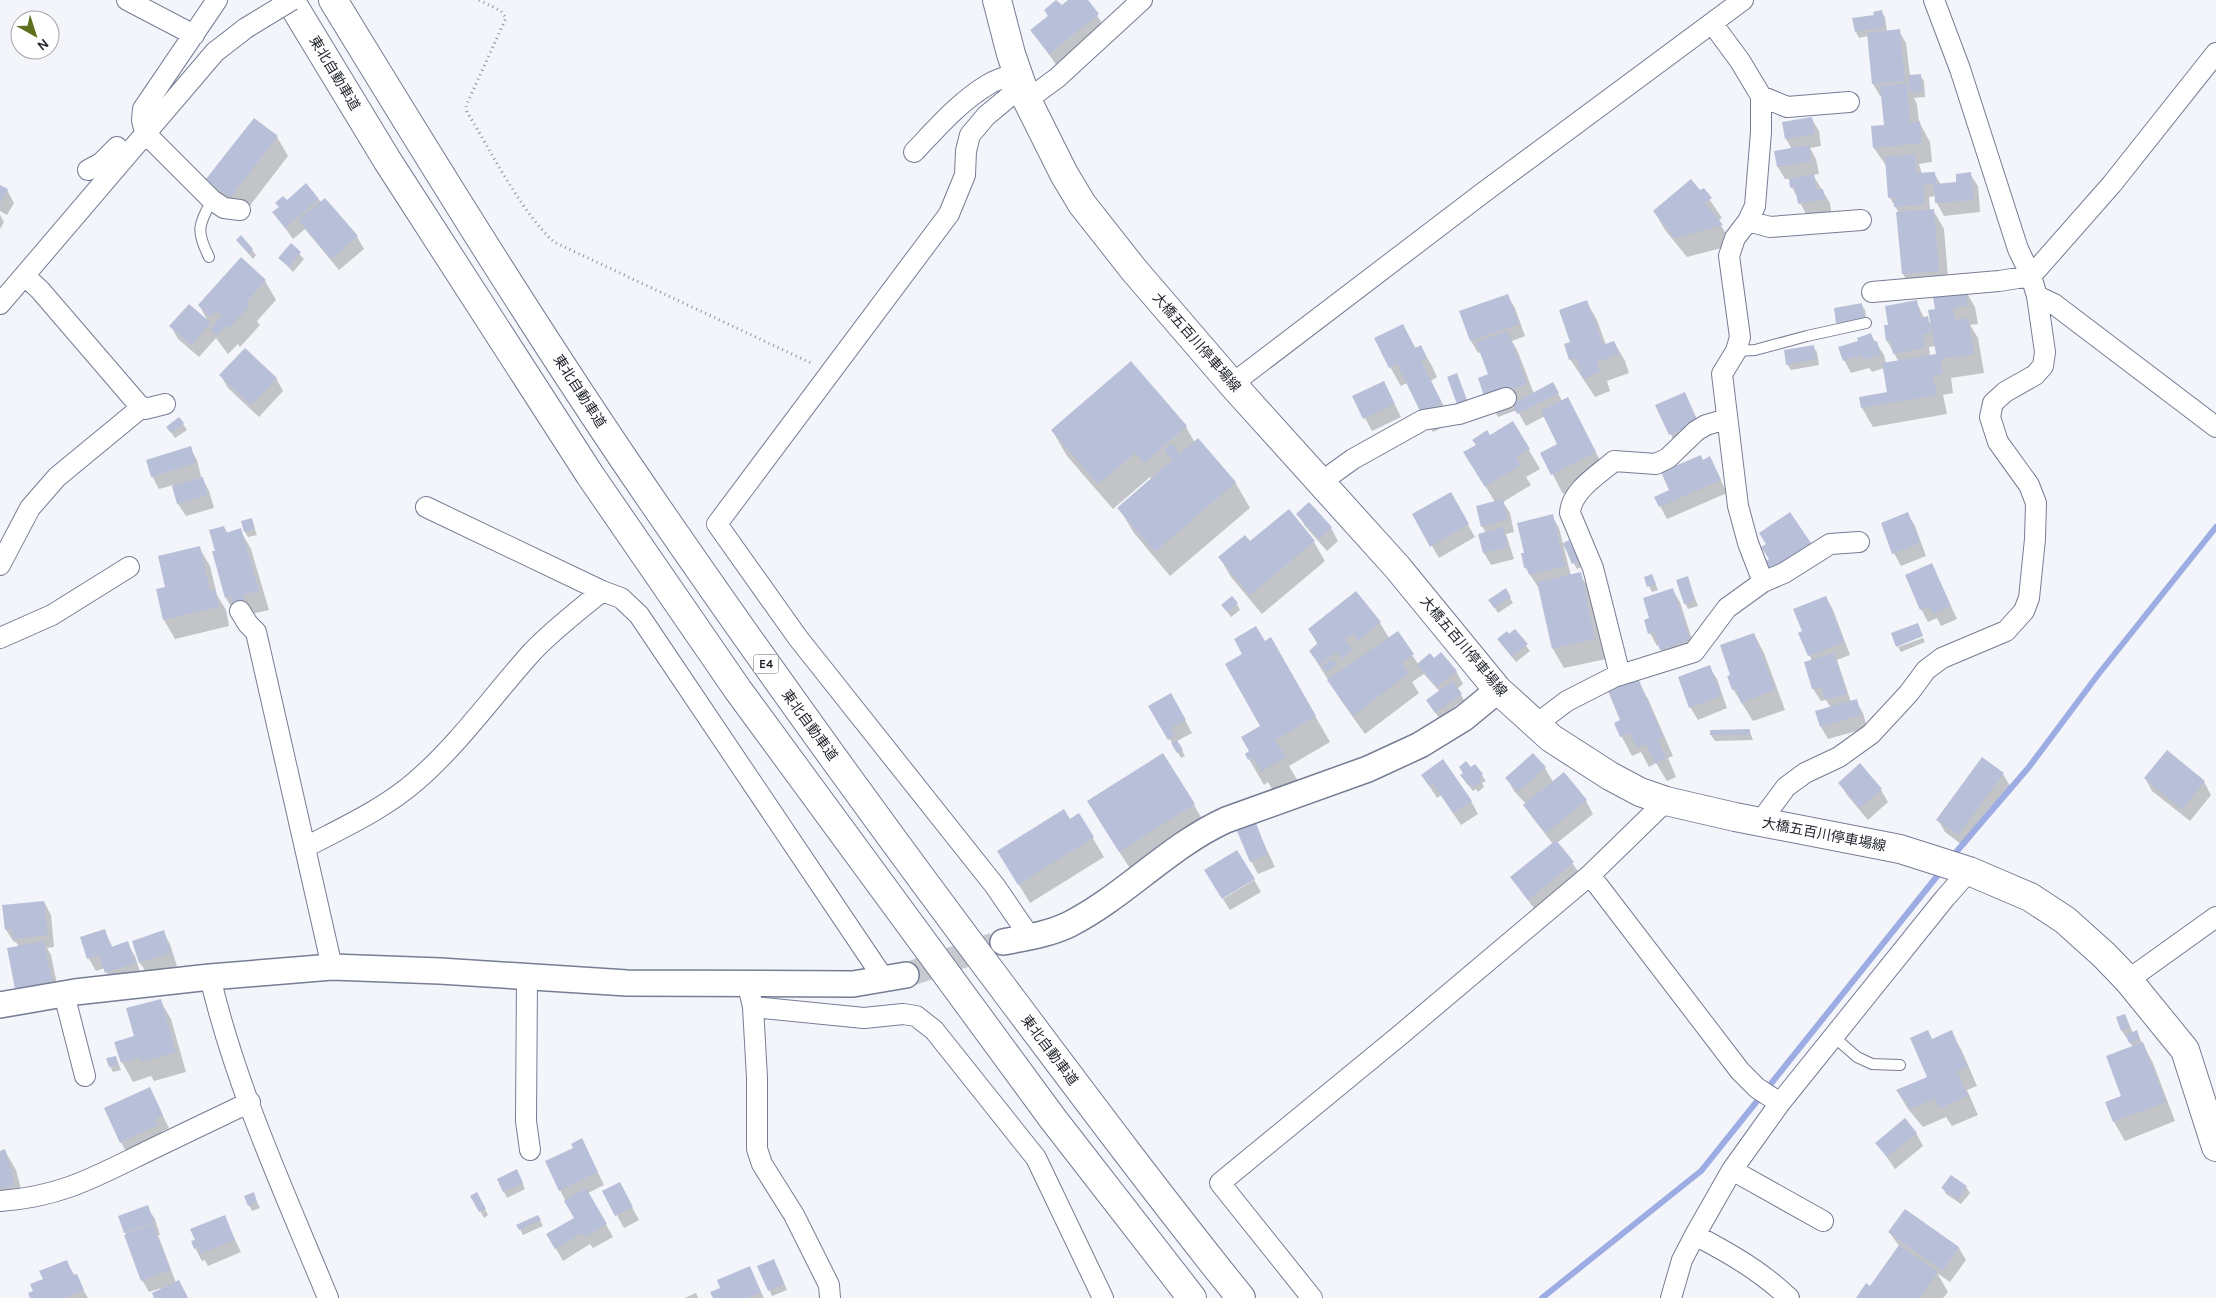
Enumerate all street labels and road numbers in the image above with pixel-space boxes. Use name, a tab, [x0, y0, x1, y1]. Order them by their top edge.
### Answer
street label: 東北自動車道	[306, 33, 363, 114]
street label: 大橋五百川停車場線	[1149, 289, 1244, 395]
street label: 東北自動車道	[550, 351, 610, 431]
street label: 大橋五百川停車場線	[1417, 593, 1511, 700]
road number: E4	[754, 654, 778, 674]
street label: 東北自動車道	[778, 686, 841, 764]
street label: 大橋五百川停車場線	[1760, 814, 1887, 855]
street label: 東北自動車道	[1018, 1012, 1082, 1089]

